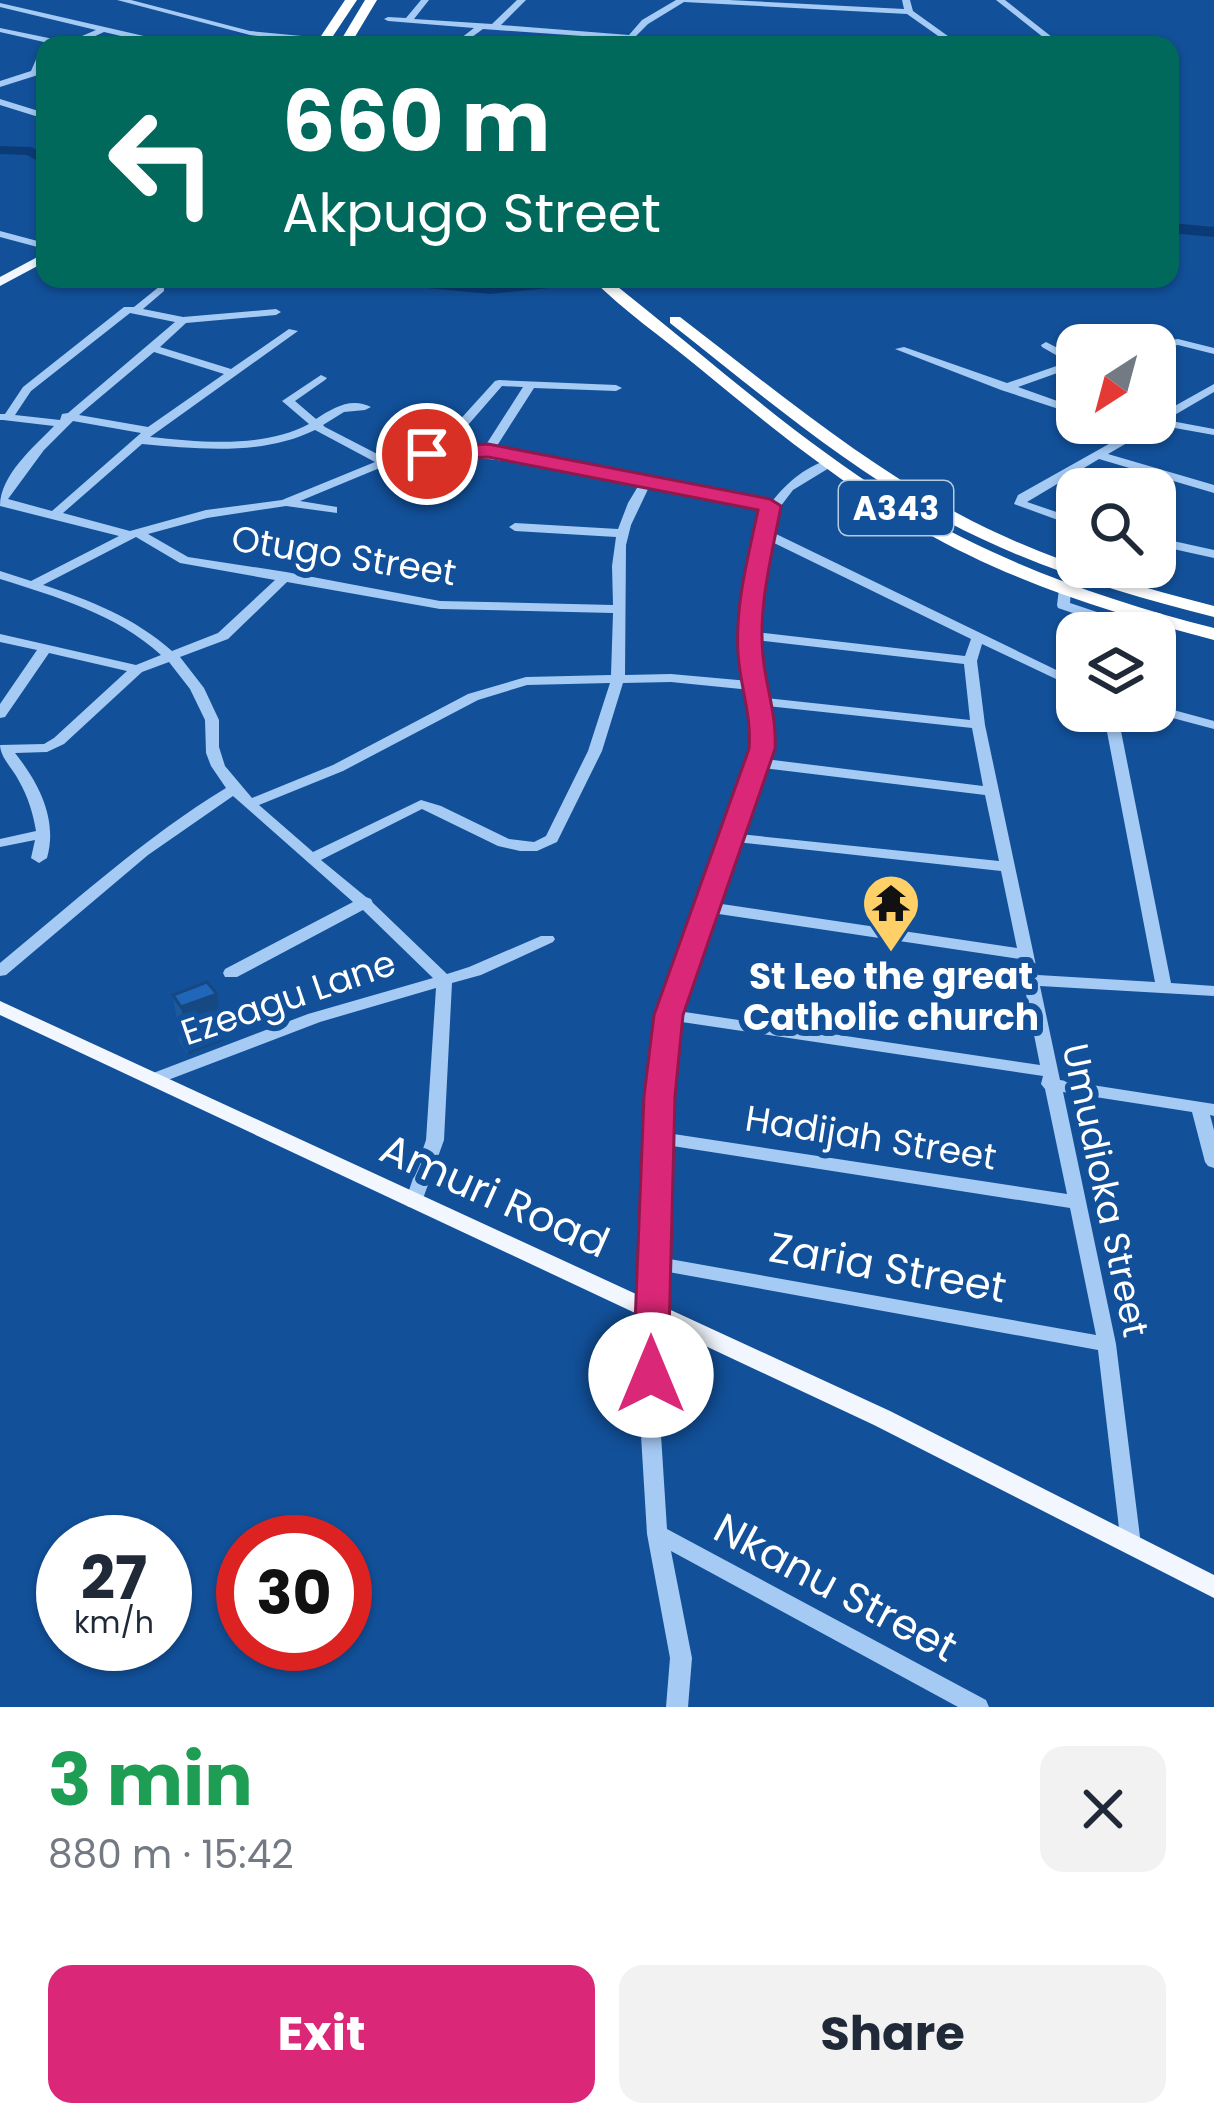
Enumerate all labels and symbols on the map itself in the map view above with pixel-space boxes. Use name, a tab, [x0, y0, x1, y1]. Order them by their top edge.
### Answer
north arrow	[1056, 324, 1176, 444]
pin	[376, 403, 478, 505]
road number: A343	[839, 481, 953, 535]
street label: Otugo Street	[228, 513, 460, 598]
temple icon: St Leo the great Catholic church	[860, 872, 922, 954]
street label: Ezeagu Lane	[174, 937, 402, 1058]
place label: St Leo the great Catholic church	[743, 951, 1039, 1043]
street label: Umudioka Street	[1050, 1039, 1161, 1341]
street label: Hadijah Street	[742, 1092, 1000, 1183]
street label: Amuri Road	[371, 1119, 619, 1272]
street label: Zaria Street	[765, 1218, 1011, 1317]
position arrow	[588, 1312, 714, 1438]
street label: Nkanu Street	[704, 1499, 968, 1676]
speed limit sign: 30	[216, 1515, 372, 1671]

